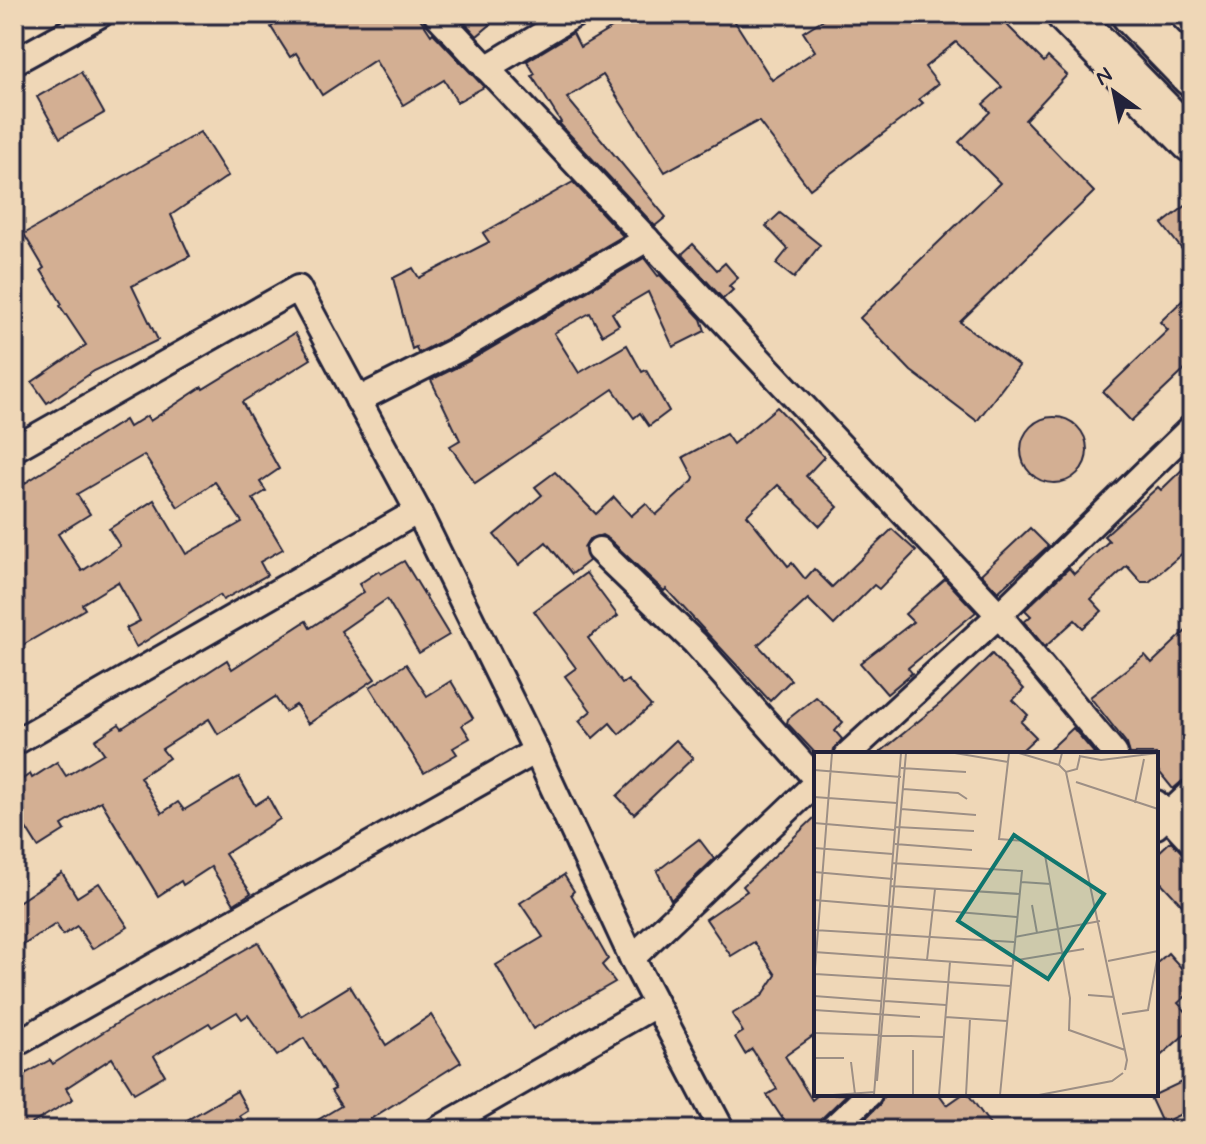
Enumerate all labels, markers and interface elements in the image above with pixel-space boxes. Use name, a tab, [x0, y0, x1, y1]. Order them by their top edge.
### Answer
north arrow	[1074, 52, 1154, 132]
text: N	[1090, 61, 1118, 93]
inset map	[814, 752, 1158, 1096]

